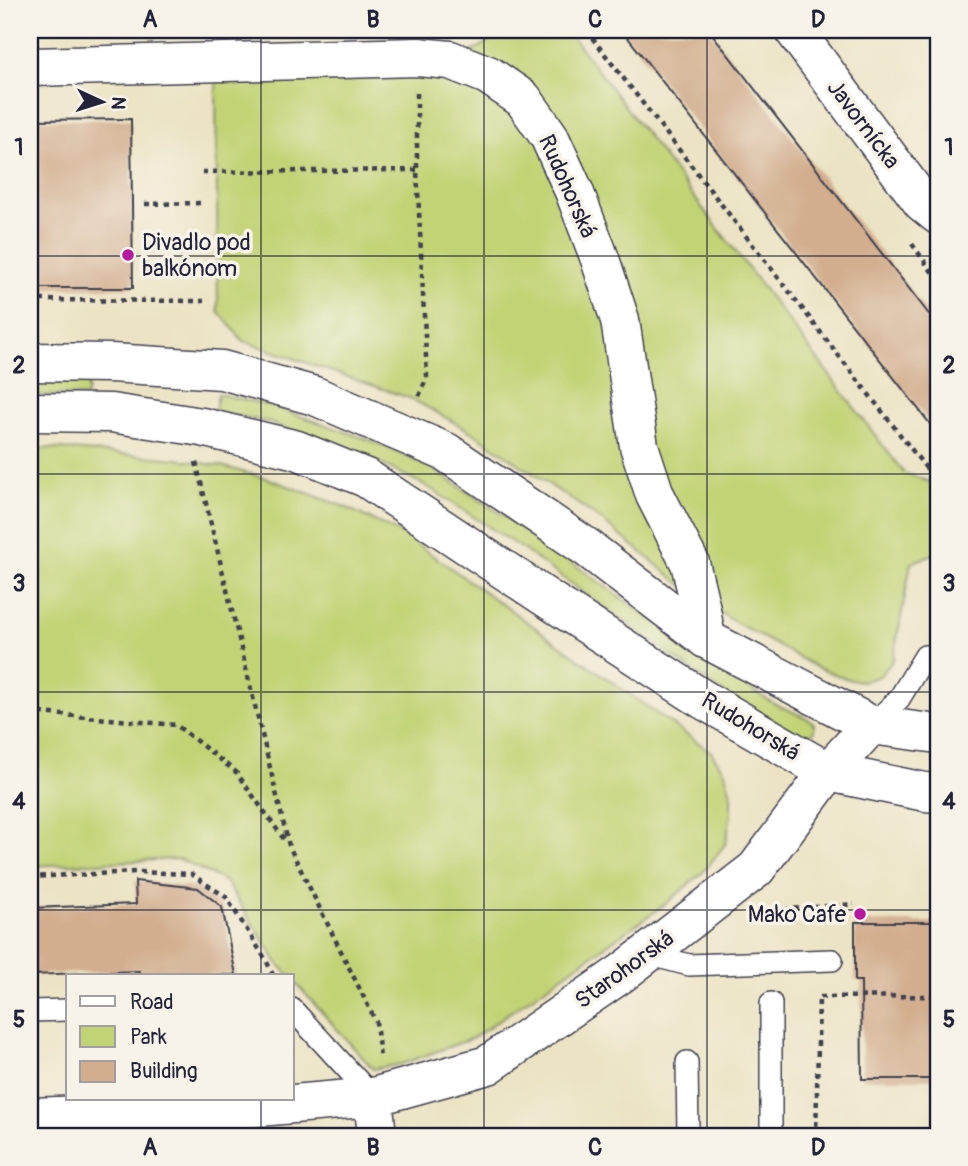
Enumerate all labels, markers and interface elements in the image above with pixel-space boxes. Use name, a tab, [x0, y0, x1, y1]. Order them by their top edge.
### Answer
text: A	[143, 5, 158, 34]
text: B	[366, 5, 380, 34]
text: C	[588, 5, 602, 34]
text: D	[811, 5, 825, 34]
north arrow	[66, 66, 136, 136]
street label: Javornícka	[821, 74, 906, 175]
text: N	[106, 96, 130, 111]
street label: Rudohorská	[532, 130, 603, 242]
text: 1	[15, 133, 24, 162]
text: 1	[945, 133, 954, 162]
place label: Divadlo pod balkónom	[142, 228, 251, 283]
marker: Divadlo pod balkónom	[120, 247, 136, 263]
text: 2	[13, 351, 26, 380]
text: 2	[943, 351, 956, 380]
text: 3	[13, 569, 25, 598]
text: 3	[943, 569, 955, 598]
street label: Rudohorská	[696, 686, 805, 767]
text: 4	[12, 787, 26, 816]
text: 4	[942, 787, 956, 816]
place label: Mako Cafe	[748, 900, 847, 929]
marker: Mako Cafe	[852, 906, 868, 922]
street label: Starohorská	[569, 924, 680, 1015]
legend	[66, 974, 294, 1100]
text: Road	[130, 989, 174, 1016]
text: 5	[13, 1005, 25, 1034]
text: 5	[943, 1005, 955, 1034]
text: Park	[130, 1024, 167, 1051]
text: Building	[130, 1058, 197, 1085]
text: A	[143, 1133, 158, 1162]
text: B	[366, 1133, 380, 1162]
text: C	[588, 1133, 602, 1162]
text: D	[811, 1133, 825, 1162]

